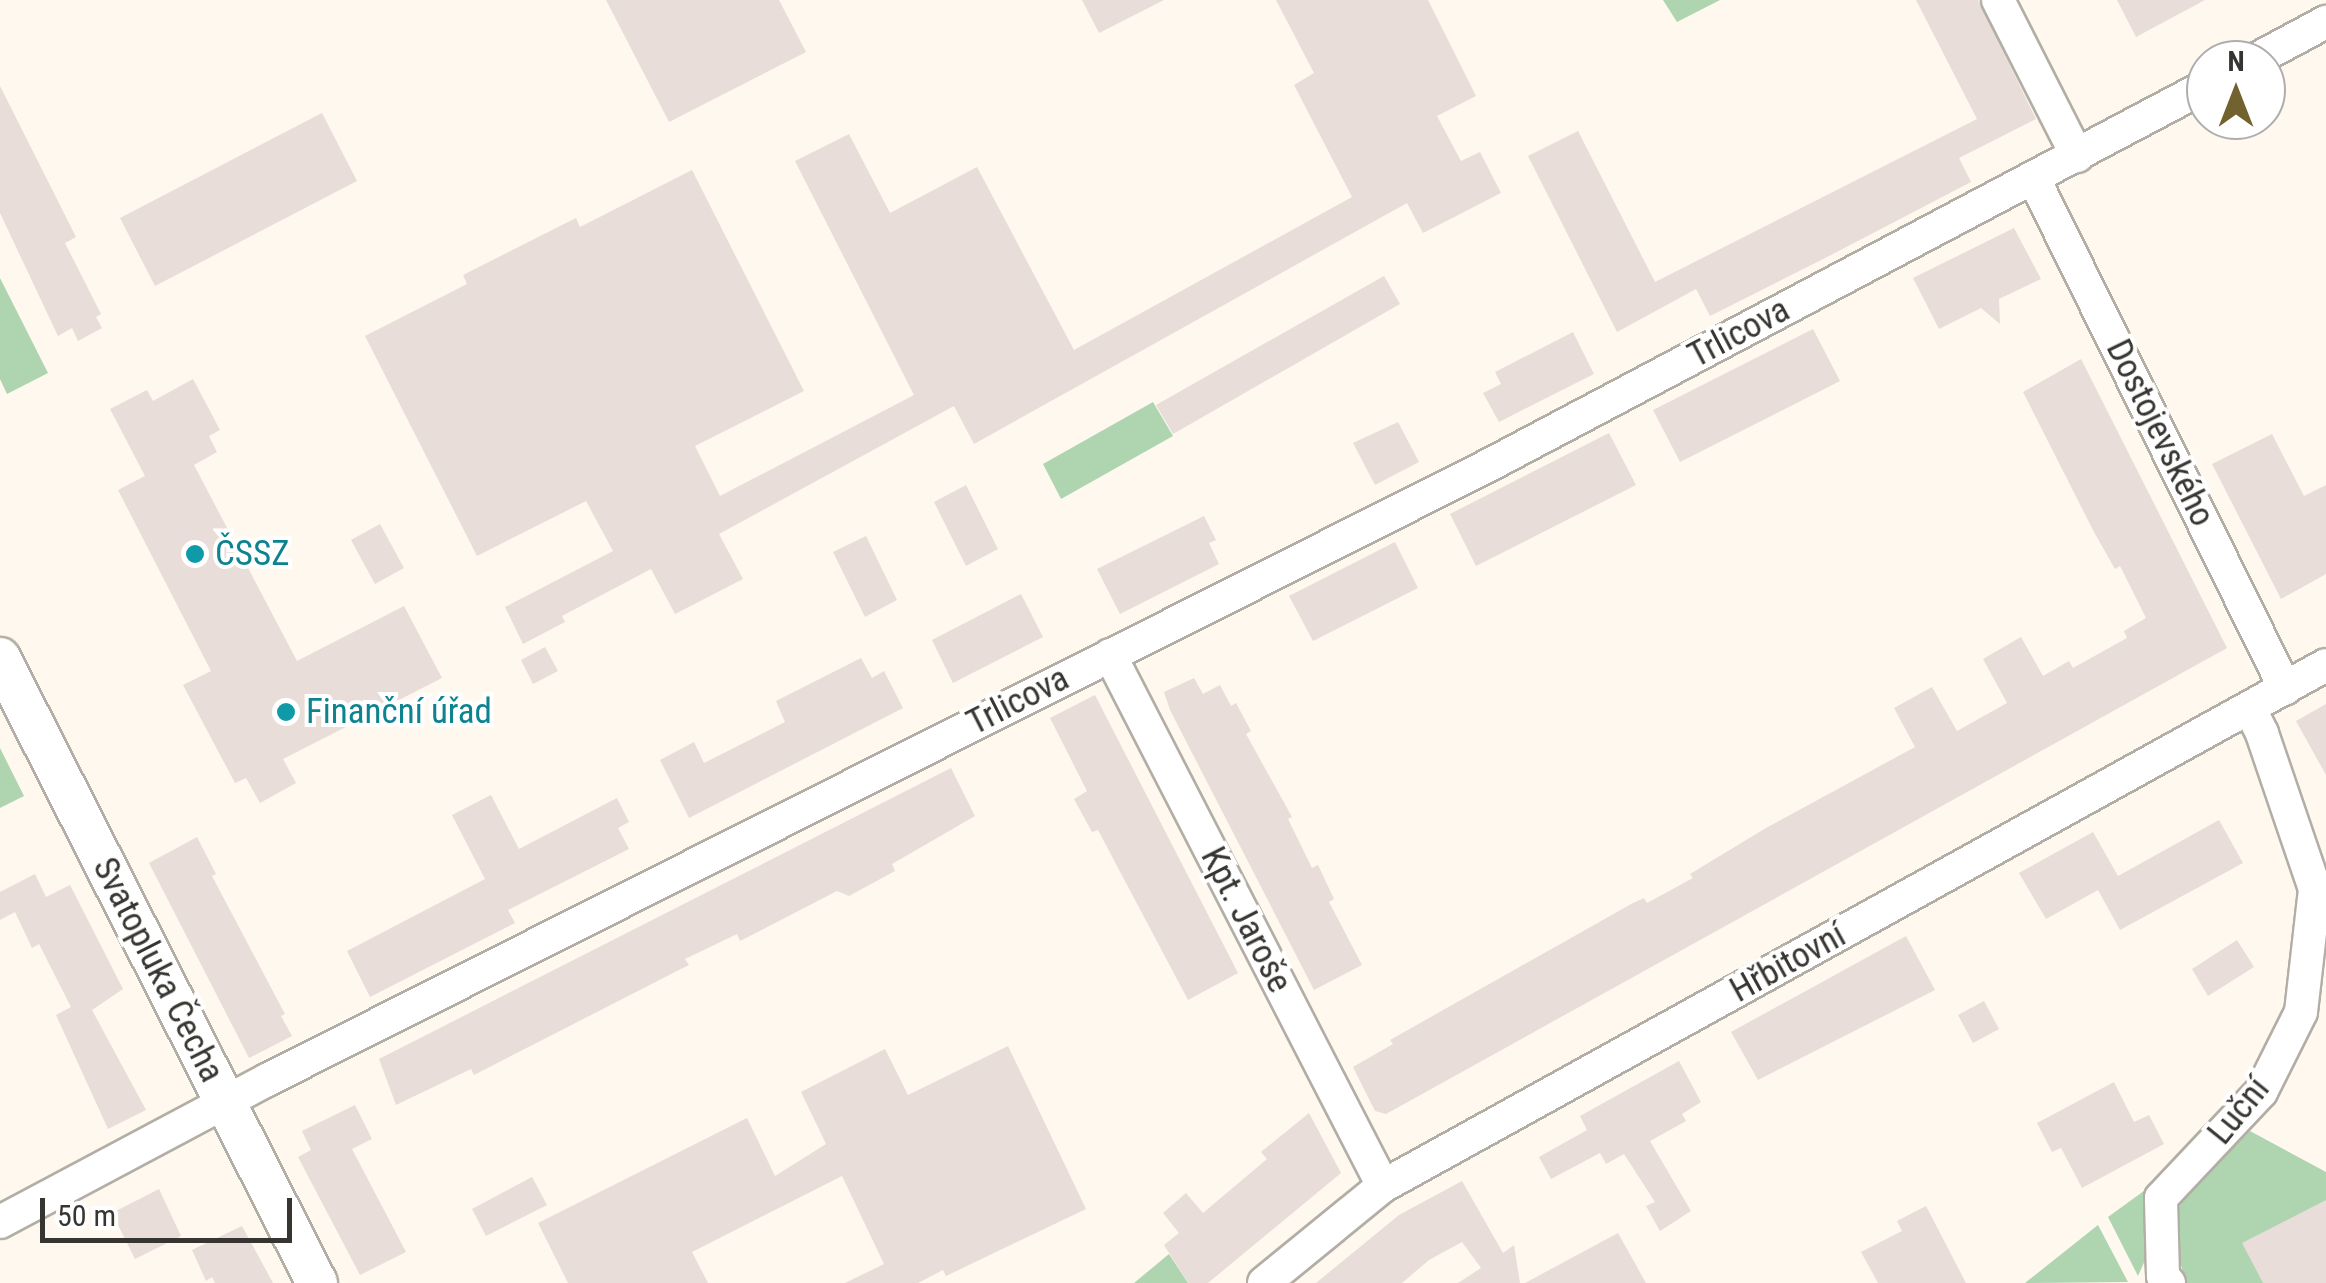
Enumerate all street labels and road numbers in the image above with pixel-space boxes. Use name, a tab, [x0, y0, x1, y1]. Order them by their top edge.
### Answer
street label: Trlicova	[1681, 289, 1797, 377]
street label: Dostojevského	[2097, 333, 2223, 533]
street label: Trlicova	[960, 658, 1076, 744]
street label: Kpt. Jaroše	[1192, 840, 1300, 1000]
street label: Svatopluka Čecha	[83, 851, 233, 1089]
street label: Hřbitovní	[1723, 914, 1853, 1012]
street label: Luční	[2199, 1069, 2279, 1153]

